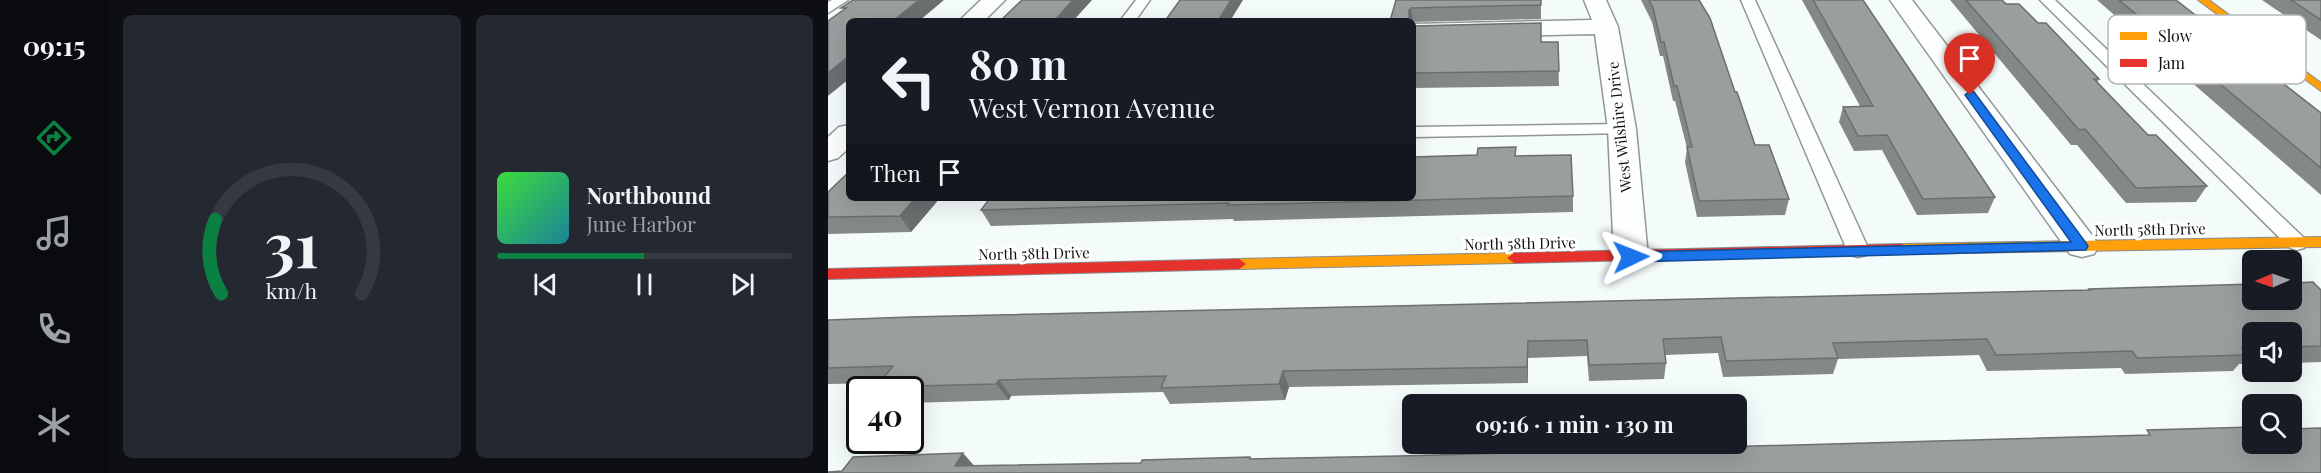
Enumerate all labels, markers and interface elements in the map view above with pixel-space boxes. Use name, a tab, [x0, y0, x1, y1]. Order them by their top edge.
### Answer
legend	[2108, 15, 2306, 84]
text: Slow	[2158, 25, 2193, 46]
text: 09:15	[23, 27, 85, 63]
pin	[1944, 33, 1995, 95]
text: 80 m	[969, 35, 1067, 91]
icon: left	[870, 42, 948, 120]
icon: arrive	[1953, 42, 1986, 75]
text: Jam	[2157, 52, 2185, 73]
street label: West Wilshire Drive	[1602, 61, 1636, 194]
text: West Vernon Avenue	[969, 89, 1215, 125]
icon: directions	[33, 117, 75, 159]
icon: arrive	[933, 156, 966, 189]
text: Then	[870, 158, 921, 188]
text: Northbound	[587, 180, 711, 210]
text: 31	[265, 200, 319, 284]
text: June Harbor	[587, 210, 696, 237]
icon: music	[33, 212, 75, 254]
street label: North 58th Drive	[2094, 218, 2206, 240]
position arrow	[1599, 225, 1663, 289]
street label: North 58th Drive	[1464, 232, 1576, 254]
street label: North 58th Drive	[978, 242, 1090, 264]
north arrow	[2242, 250, 2302, 310]
map controls	[2242, 250, 2302, 454]
icon: previous	[529, 268, 562, 301]
icon: pause	[628, 268, 661, 301]
icon: next	[726, 268, 759, 301]
text: km/h	[266, 276, 318, 304]
icon: phone	[33, 308, 75, 350]
button: sound	[2242, 322, 2302, 382]
speed limit sign: 40	[846, 376, 924, 454]
button: search	[2242, 394, 2302, 454]
icon: climate	[33, 404, 75, 446]
text: 09:16 · 1 min · 130 m	[1475, 409, 1674, 439]

